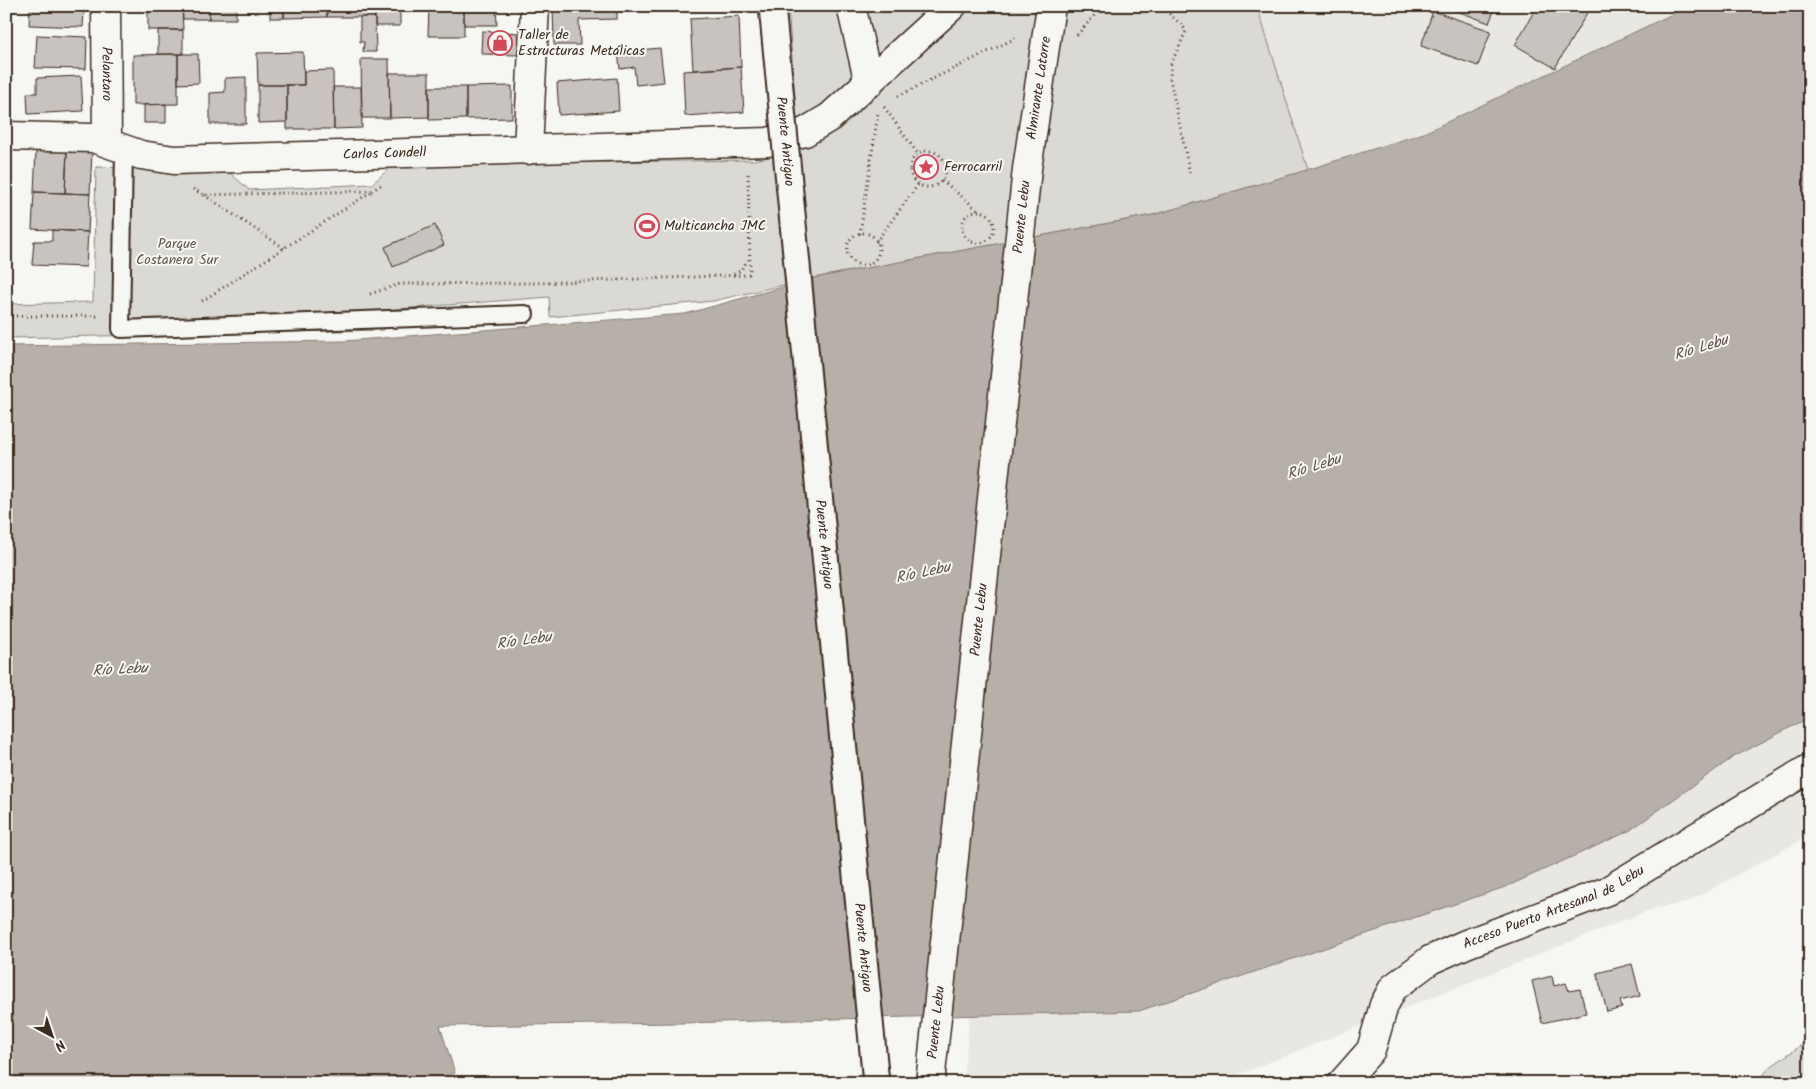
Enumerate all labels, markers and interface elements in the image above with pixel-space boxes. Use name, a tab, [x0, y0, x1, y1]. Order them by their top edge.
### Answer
place label: Taller de Estructuras Metálicas	[518, 24, 645, 62]
shop icon: Taller de Estructuras Metálicas	[487, 30, 513, 56]
street label: Almirante Latorre	[1020, 34, 1057, 141]
street label: Pelantaro	[95, 47, 118, 101]
street label: Puente Antiguo	[770, 96, 800, 187]
street label: Carlos Condell	[343, 141, 427, 166]
place icon: Ferrocarril	[913, 154, 939, 180]
place label: Ferrocarril	[944, 156, 1003, 178]
street label: Puente Lebu	[1007, 179, 1037, 255]
sports icon: Multicancha JMC	[634, 213, 660, 239]
place label: Multicancha JMC	[664, 215, 766, 237]
park label: Parque Costanera Sur	[136, 233, 219, 271]
water label: Río Lebu	[1671, 328, 1733, 368]
water label: Río Lebu	[1284, 447, 1346, 487]
street label: Puente Antiguo	[809, 499, 839, 590]
water label: Río Lebu	[894, 555, 954, 590]
street label: Puente Lebu	[964, 582, 994, 657]
water label: Río Lebu	[495, 625, 555, 657]
water label: Río Lebu	[92, 656, 150, 683]
street label: Acceso Puerto Artesanal de Lebu	[1460, 860, 1649, 955]
street label: Puente Antiguo	[848, 902, 878, 993]
street label: Puente Lebu	[922, 984, 951, 1060]
north arrow	[28, 1012, 78, 1062]
text: N	[49, 1034, 70, 1057]

